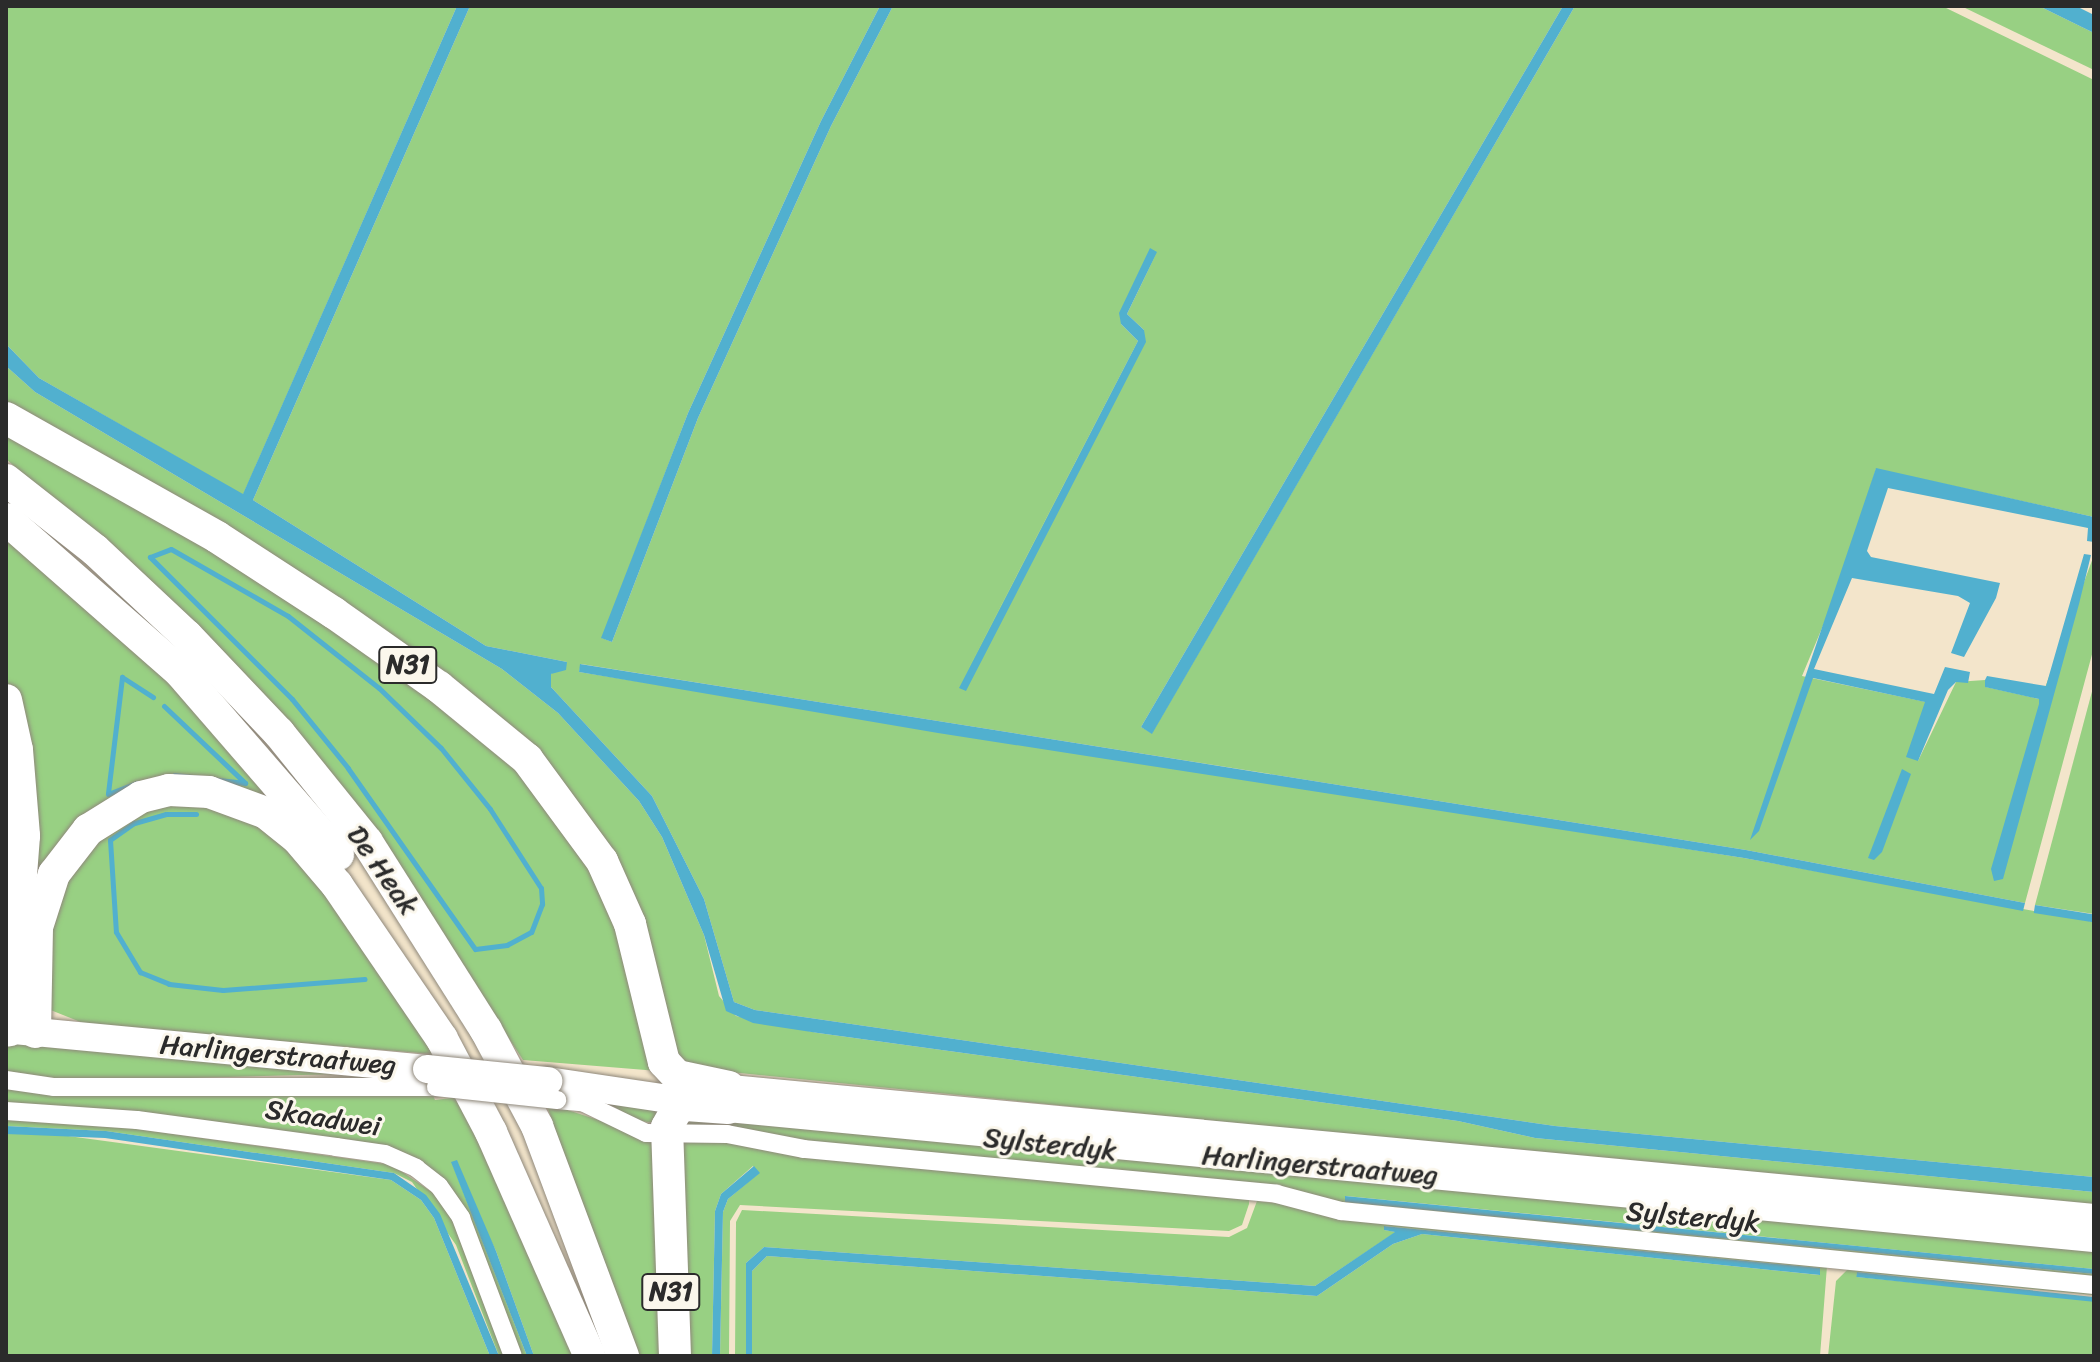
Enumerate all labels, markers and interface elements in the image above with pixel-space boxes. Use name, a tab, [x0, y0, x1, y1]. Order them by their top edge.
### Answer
road number: N31	[378, 643, 438, 687]
street label: De Heak	[340, 819, 426, 921]
street label: Harlingerstraatweg	[159, 1028, 397, 1082]
street label: Skaadwei	[263, 1092, 383, 1144]
street label: Sylsterdyk	[982, 1120, 1118, 1168]
street label: Harlingerstraatweg	[1201, 1138, 1439, 1192]
street label: Sylsterdyk	[1625, 1194, 1761, 1240]
road number: N31	[641, 1270, 701, 1314]

